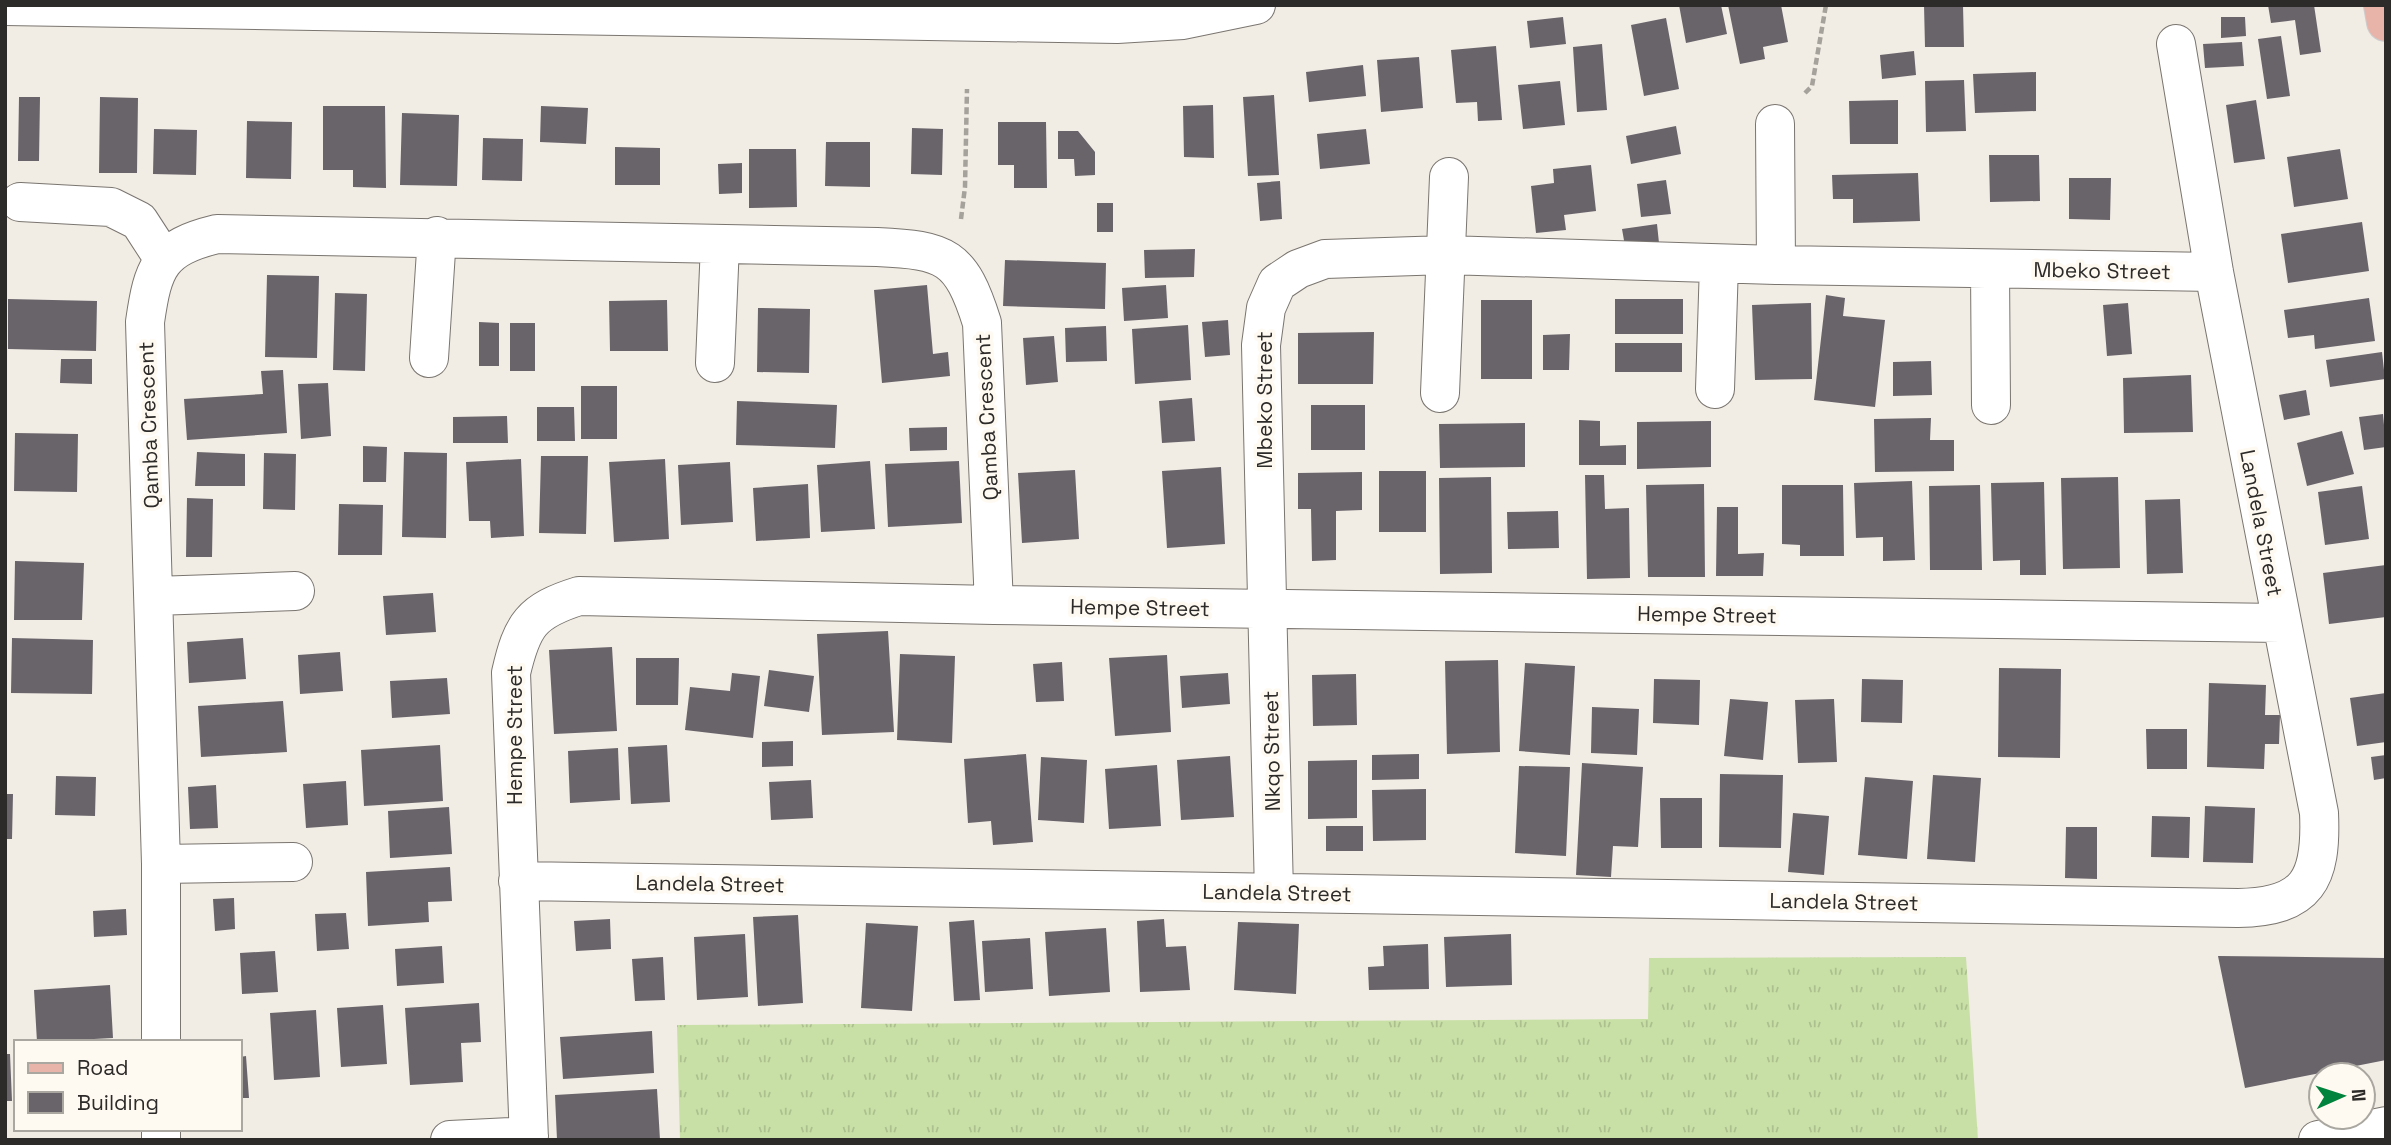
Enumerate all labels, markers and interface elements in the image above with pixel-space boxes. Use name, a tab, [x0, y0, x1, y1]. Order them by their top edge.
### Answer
street label: Mbeko Street	[2033, 256, 2171, 285]
street label: Mbeko Street	[1251, 331, 1278, 469]
street label: Qamba Crescent	[969, 333, 1004, 501]
street label: Qamba Crescent	[132, 341, 165, 509]
street label: Landela Street	[2234, 447, 2289, 599]
street label: Hempe Street	[1070, 593, 1210, 622]
street label: Hempe Street	[1637, 600, 1777, 629]
street label: Hempe Street	[501, 665, 528, 805]
street label: Nkqo Street	[1257, 690, 1286, 812]
street label: Landela Street	[635, 869, 785, 898]
street label: Landela Street	[1202, 878, 1352, 907]
street label: Landela Street	[1769, 887, 1919, 916]
legend	[14, 1040, 242, 1131]
text: Road	[77, 1054, 129, 1081]
north arrow	[2307, 1061, 2377, 1131]
text: N	[2346, 1088, 2371, 1102]
text: Building	[77, 1089, 159, 1116]

